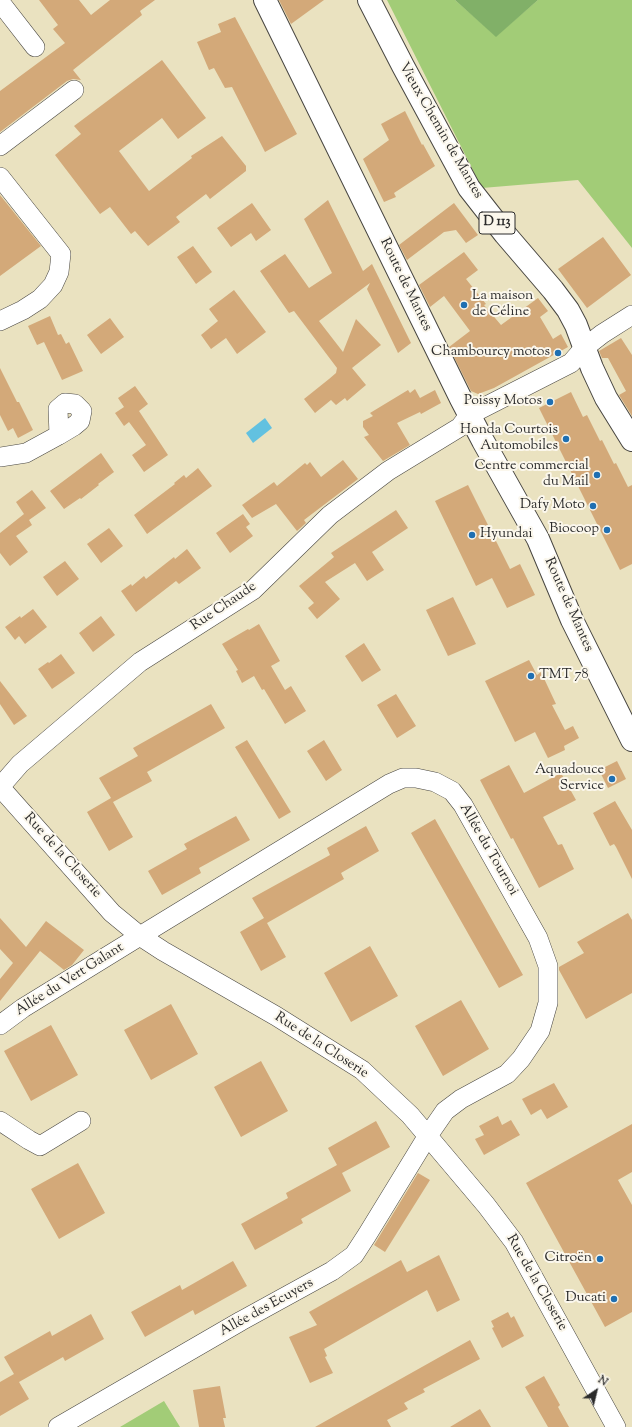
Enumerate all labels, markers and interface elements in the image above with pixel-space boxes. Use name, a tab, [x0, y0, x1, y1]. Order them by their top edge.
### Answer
street label: Vieux Chemin de Mantes	[394, 60, 486, 202]
road number: D 113	[479, 212, 515, 234]
street label: Route de Mantes	[375, 236, 435, 334]
place label: La maison de Céline	[472, 289, 533, 322]
marker: La maison de Céline	[459, 300, 469, 310]
place label: Chambourcy motos	[431, 345, 550, 361]
marker: Chambourcy motos	[553, 348, 563, 358]
place label: Poissy Motos	[464, 394, 542, 410]
marker: Poissy Motos	[545, 397, 555, 407]
place label: Honda Courtois Automobiles	[460, 423, 558, 456]
marker: Honda Courtois Automobiles	[561, 434, 571, 444]
place label: Centre commercial du Mail	[474, 459, 589, 492]
marker: Centre commercial du Mail	[592, 470, 602, 480]
place label: Dafy Moto	[520, 498, 585, 514]
marker: Dafy Moto	[588, 501, 598, 511]
place label: Biocoop	[549, 522, 599, 538]
marker: Biocoop	[602, 525, 612, 535]
place label: Hyundai	[480, 527, 533, 543]
marker: Hyundai	[467, 530, 477, 540]
street label: Route de Mantes	[540, 555, 596, 655]
street label: Rue Chaude	[188, 579, 260, 635]
place label: TMT 78	[539, 668, 589, 684]
marker: TMT 78	[526, 671, 536, 681]
place label: Aquadouce Service	[535, 763, 604, 796]
marker: Aquadouce Service	[607, 774, 617, 784]
street label: Allée du Tournoi	[455, 801, 521, 899]
street label: Rue de la Closerie	[20, 810, 104, 902]
street label: Allée du Vert Galant	[13, 940, 127, 1020]
street label: Rue de la Closerie	[271, 1009, 371, 1083]
street label: Rue de la Closerie	[502, 1232, 570, 1334]
place label: Citroën	[545, 1251, 592, 1267]
marker: Citroën	[595, 1254, 605, 1264]
street label: Allée des Ecuyers	[217, 1275, 317, 1341]
place label: Ducati	[565, 1291, 606, 1307]
marker: Ducati	[609, 1294, 619, 1304]
north arrow	[576, 1371, 616, 1411]
text: N	[595, 1372, 611, 1390]

